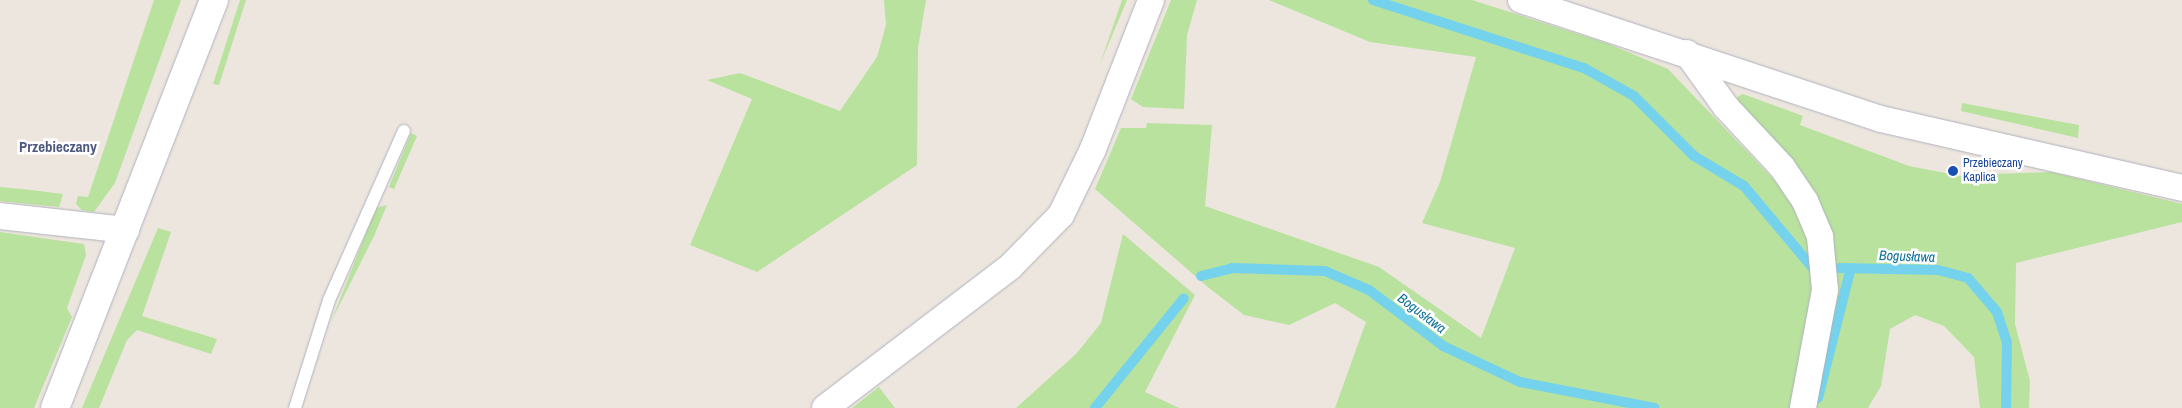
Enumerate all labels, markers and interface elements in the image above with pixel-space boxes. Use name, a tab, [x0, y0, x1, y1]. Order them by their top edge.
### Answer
district label: Przebieczany	[19, 138, 97, 156]
place label: Przebieczany Kaplica	[1963, 157, 2023, 185]
marker: Przebieczany Kaplica	[1947, 165, 1959, 177]
water label: Bogusława	[1879, 247, 1935, 265]
water label: Bogusława	[1395, 289, 1449, 337]

